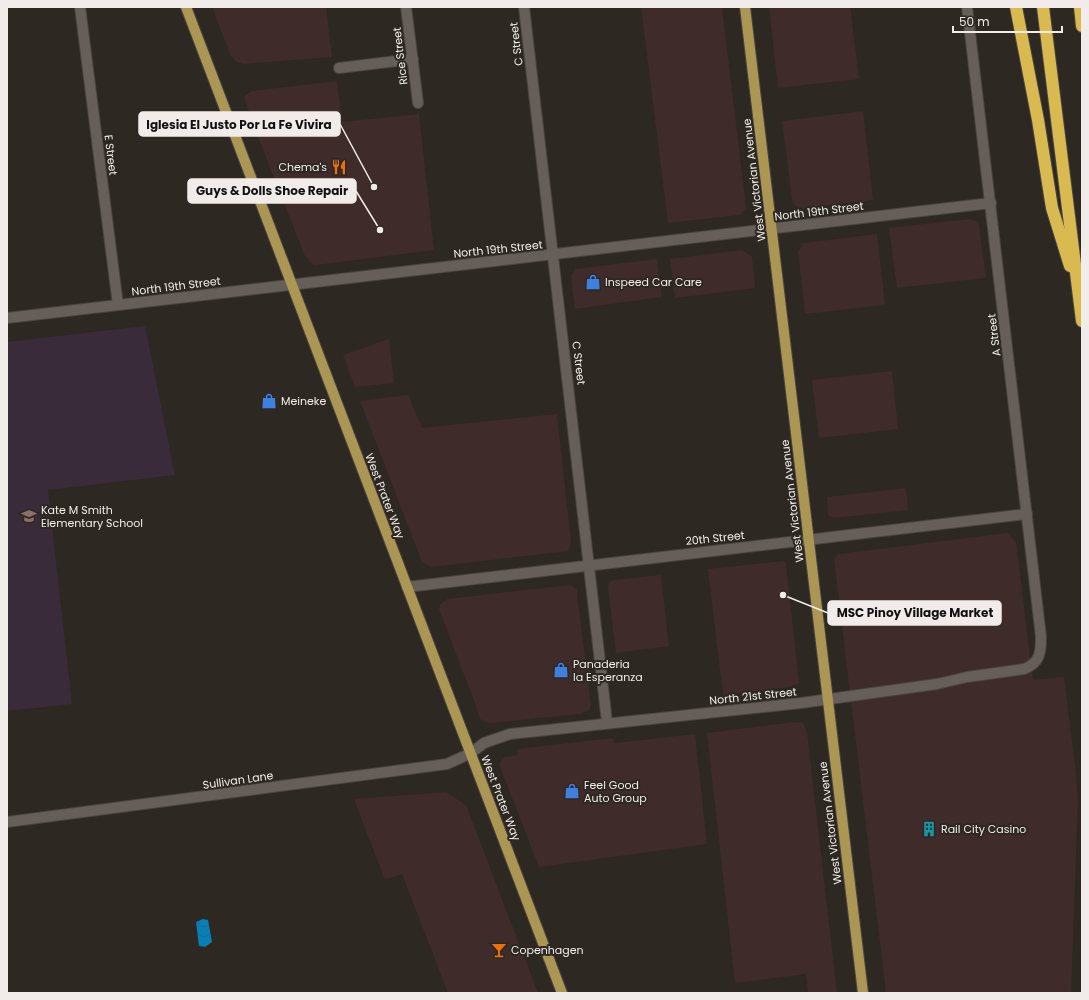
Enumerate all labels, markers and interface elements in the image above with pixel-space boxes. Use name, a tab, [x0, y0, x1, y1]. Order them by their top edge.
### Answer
scale bar	[953, 8, 1062, 34]
text: 50 m	[959, 13, 990, 30]
street label: C Street	[505, 21, 527, 67]
street label: Rice Street	[389, 26, 411, 86]
callout: Iglesia El Justo Por La Fe Vivira	[139, 112, 340, 136]
text: Iglesia El Justo Por La Fe Vivira	[146, 116, 332, 133]
street label: West Victorian Avenue	[739, 117, 769, 242]
street label: E Street	[101, 134, 121, 176]
restaurant icon: Chema's	[330, 158, 348, 176]
place label: Chema's	[278, 159, 327, 175]
callout: Guys & Dolls Shoe Repair	[188, 179, 356, 203]
text: Guys & Dolls Shoe Repair	[196, 182, 348, 199]
street label: North 19th Street	[774, 198, 864, 224]
street label: North 19th Street	[453, 236, 543, 262]
street label: North 19th Street	[131, 273, 221, 299]
shop icon: Inspeed Car Care	[584, 273, 602, 291]
place label: Inspeed Car Care	[605, 274, 702, 290]
street label: A Street	[983, 313, 1005, 357]
street label: C Street	[568, 340, 590, 386]
shop icon: Meineke	[260, 392, 278, 410]
place label: Meineke	[281, 393, 327, 409]
street label: West Victorian Avenue	[777, 438, 807, 563]
street label: West Prater Way	[361, 451, 409, 542]
place label: Kate M Smith Elementary School	[41, 502, 143, 531]
school or university icon: Kate M Smith Elementary School	[20, 507, 38, 525]
street label: 20th Street	[685, 527, 745, 549]
callout: MSC Pinoy Village Market	[828, 601, 1001, 625]
text: MSC Pinoy Village Market	[837, 604, 993, 621]
place label: Panaderia la Esperanza	[573, 656, 643, 685]
shop icon: Panaderia la Esperanza	[552, 661, 570, 679]
street label: North 21st Street	[709, 683, 797, 709]
street label: West Prater Way	[477, 753, 525, 844]
street label: West Victorian Avenue	[815, 760, 845, 885]
street label: Sullivan Lane	[202, 767, 275, 793]
place label: Feel Good Auto Group	[584, 777, 647, 806]
shop icon: Feel Good Auto Group	[563, 782, 581, 800]
building icon: Rail City Casino	[920, 820, 938, 838]
place label: Rail City Casino	[941, 821, 1026, 837]
bar icon: Copenhagen	[490, 941, 508, 959]
place label: Copenhagen	[511, 942, 584, 958]

